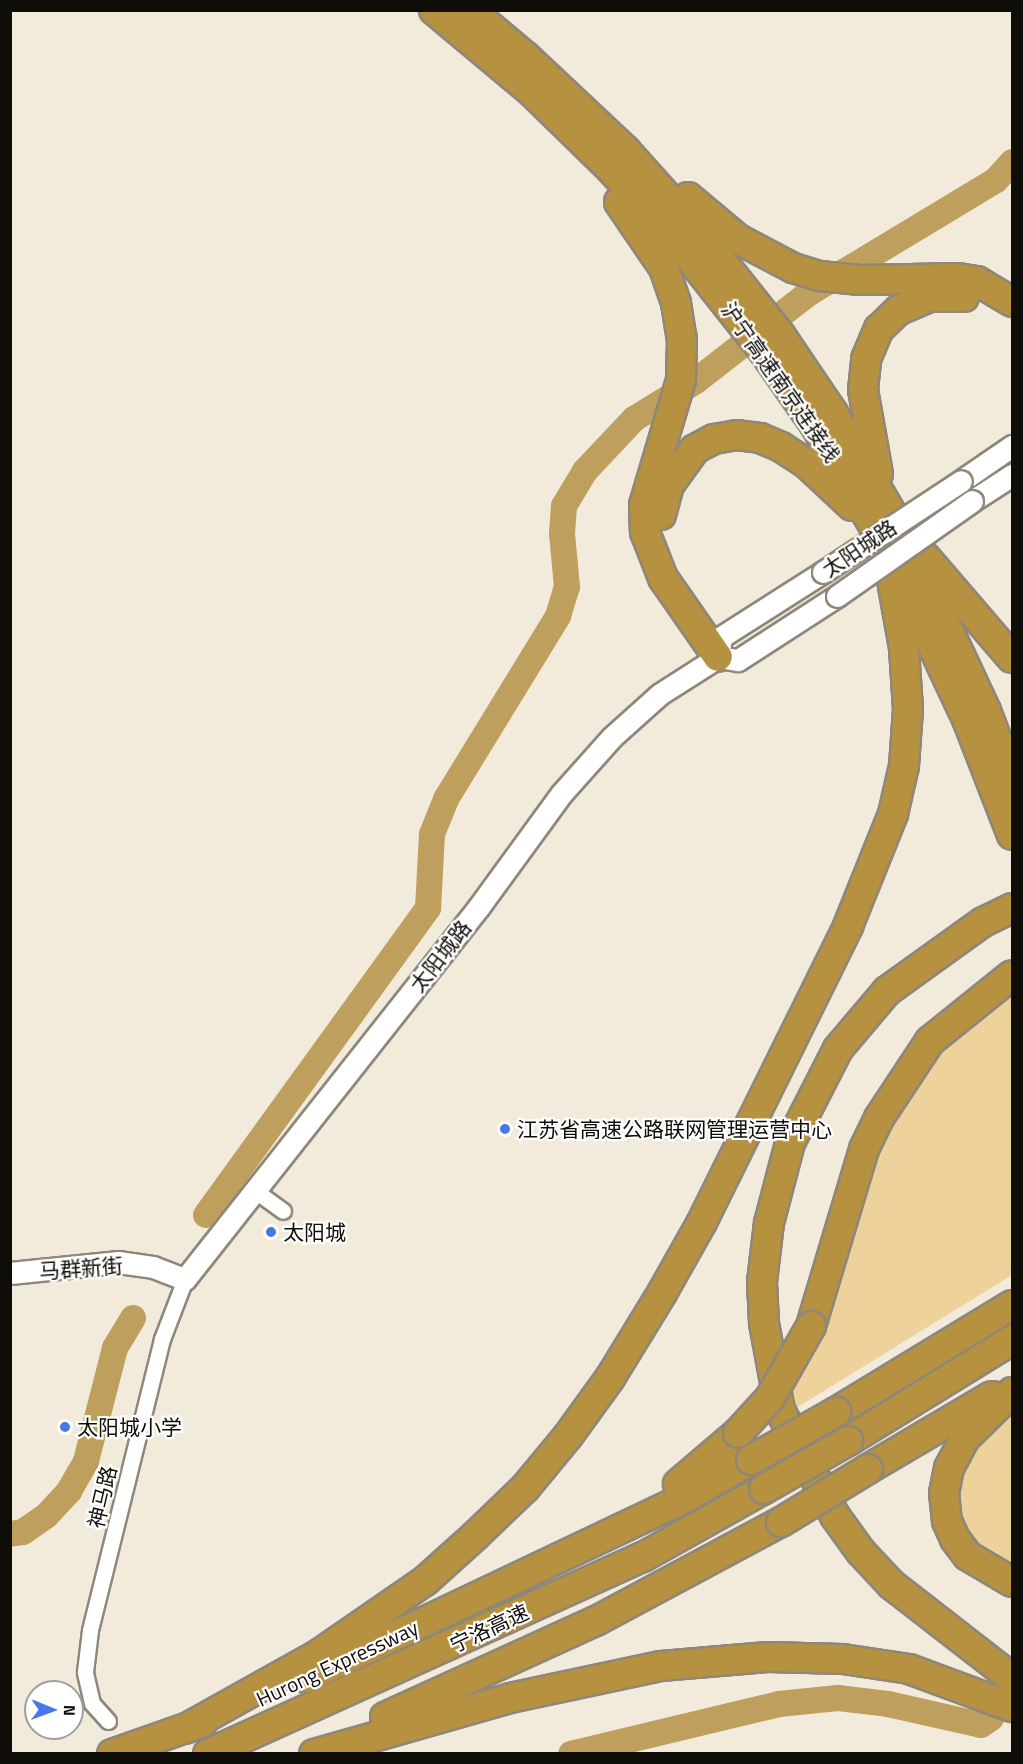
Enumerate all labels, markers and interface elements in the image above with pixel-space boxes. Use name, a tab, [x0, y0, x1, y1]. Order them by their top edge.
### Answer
street label: 沪宁高速南京连接线	[716, 297, 846, 467]
street label: 太阳城路	[817, 514, 901, 582]
street label: 太阳城路	[404, 915, 476, 997]
place label: 江苏省高速公路联网管理运营中心	[517, 1116, 832, 1142]
marker: 江苏省高速公路联网管理运营中心	[498, 1122, 512, 1136]
place label: 太阳城	[283, 1219, 346, 1245]
marker: 太阳城	[264, 1225, 278, 1239]
street label: 马群新街	[38, 1253, 124, 1283]
place label: 太阳城小学	[77, 1414, 182, 1440]
marker: 太阳城小学	[58, 1420, 72, 1434]
street label: 神马路	[83, 1463, 121, 1531]
street label: 宁洛高速	[446, 1599, 532, 1657]
street label: Hurong Expressway	[252, 1614, 422, 1712]
north arrow	[24, 1680, 84, 1740]
text: N	[58, 1705, 82, 1716]

